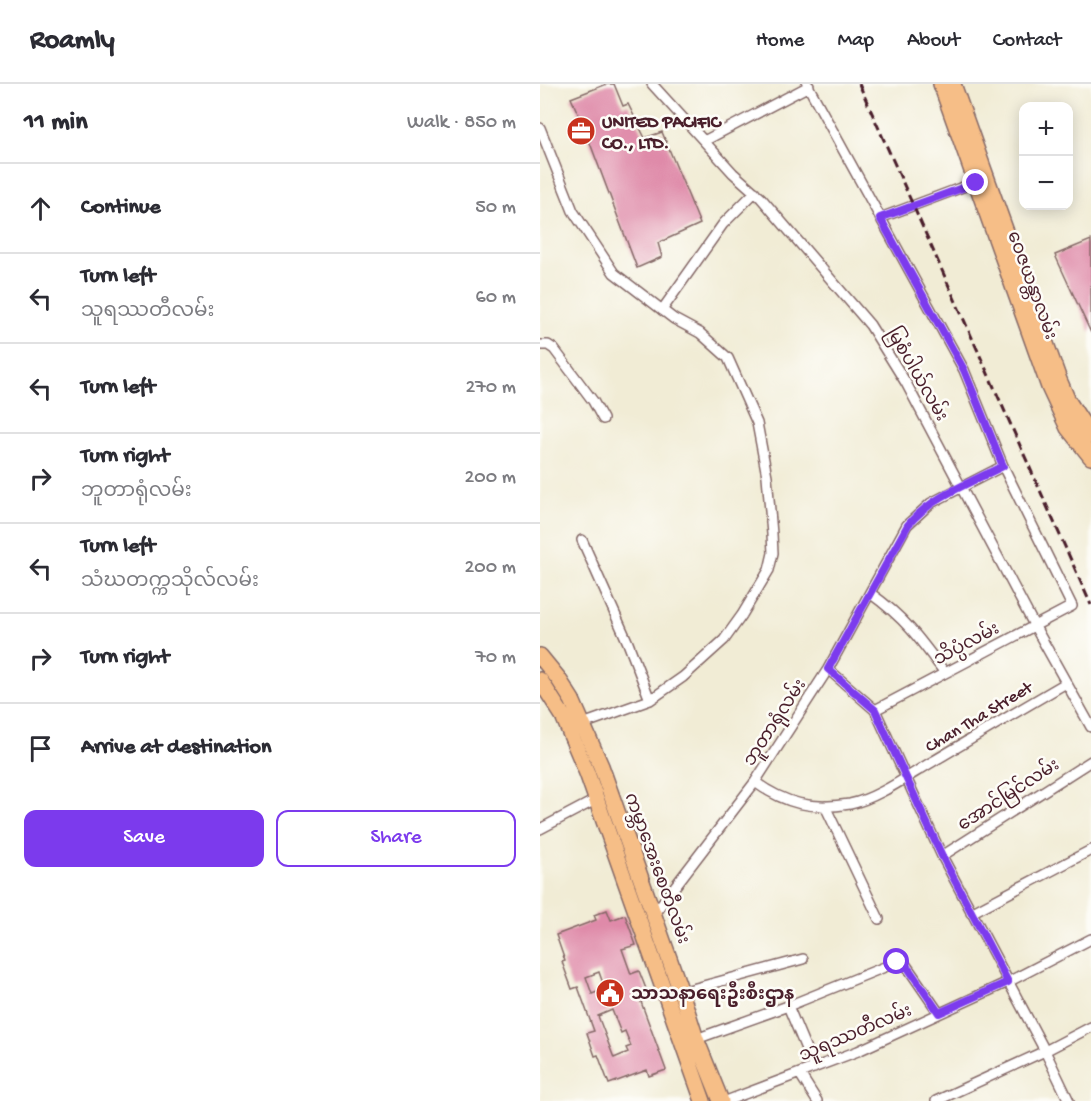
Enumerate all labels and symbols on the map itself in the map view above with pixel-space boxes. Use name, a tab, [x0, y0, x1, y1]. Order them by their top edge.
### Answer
place label: UNITED PACIFIC CO., LTD.	[601, 113, 723, 155]
office icon: UNITED PACIFIC CO., LTD.	[565, 115, 597, 147]
route end	[962, 169, 988, 195]
street label: ဝေဇယန္တာလမ်း	[999, 227, 1065, 344]
street label: မြစံပါယ်လမ်း	[879, 322, 955, 427]
street label: သိပ္ပံလမ်း	[928, 614, 1005, 673]
street label: ဘူတာရုံလမ်း	[736, 673, 814, 772]
street label: Chan Tha Street	[922, 677, 1038, 758]
street label: အောင်မြင်လမ်း	[952, 751, 1065, 838]
street label: ကမ္ဘာအေးစေတီလမ်း	[617, 788, 698, 948]
route start	[883, 948, 909, 974]
public building icon: သာသနာရေးဦးစီးဌာန	[594, 977, 626, 1009]
place label: သာသနာရေးဦးစီးဌာန	[631, 981, 794, 1007]
street label: သူရဿတီလမ်း	[794, 996, 916, 1069]

